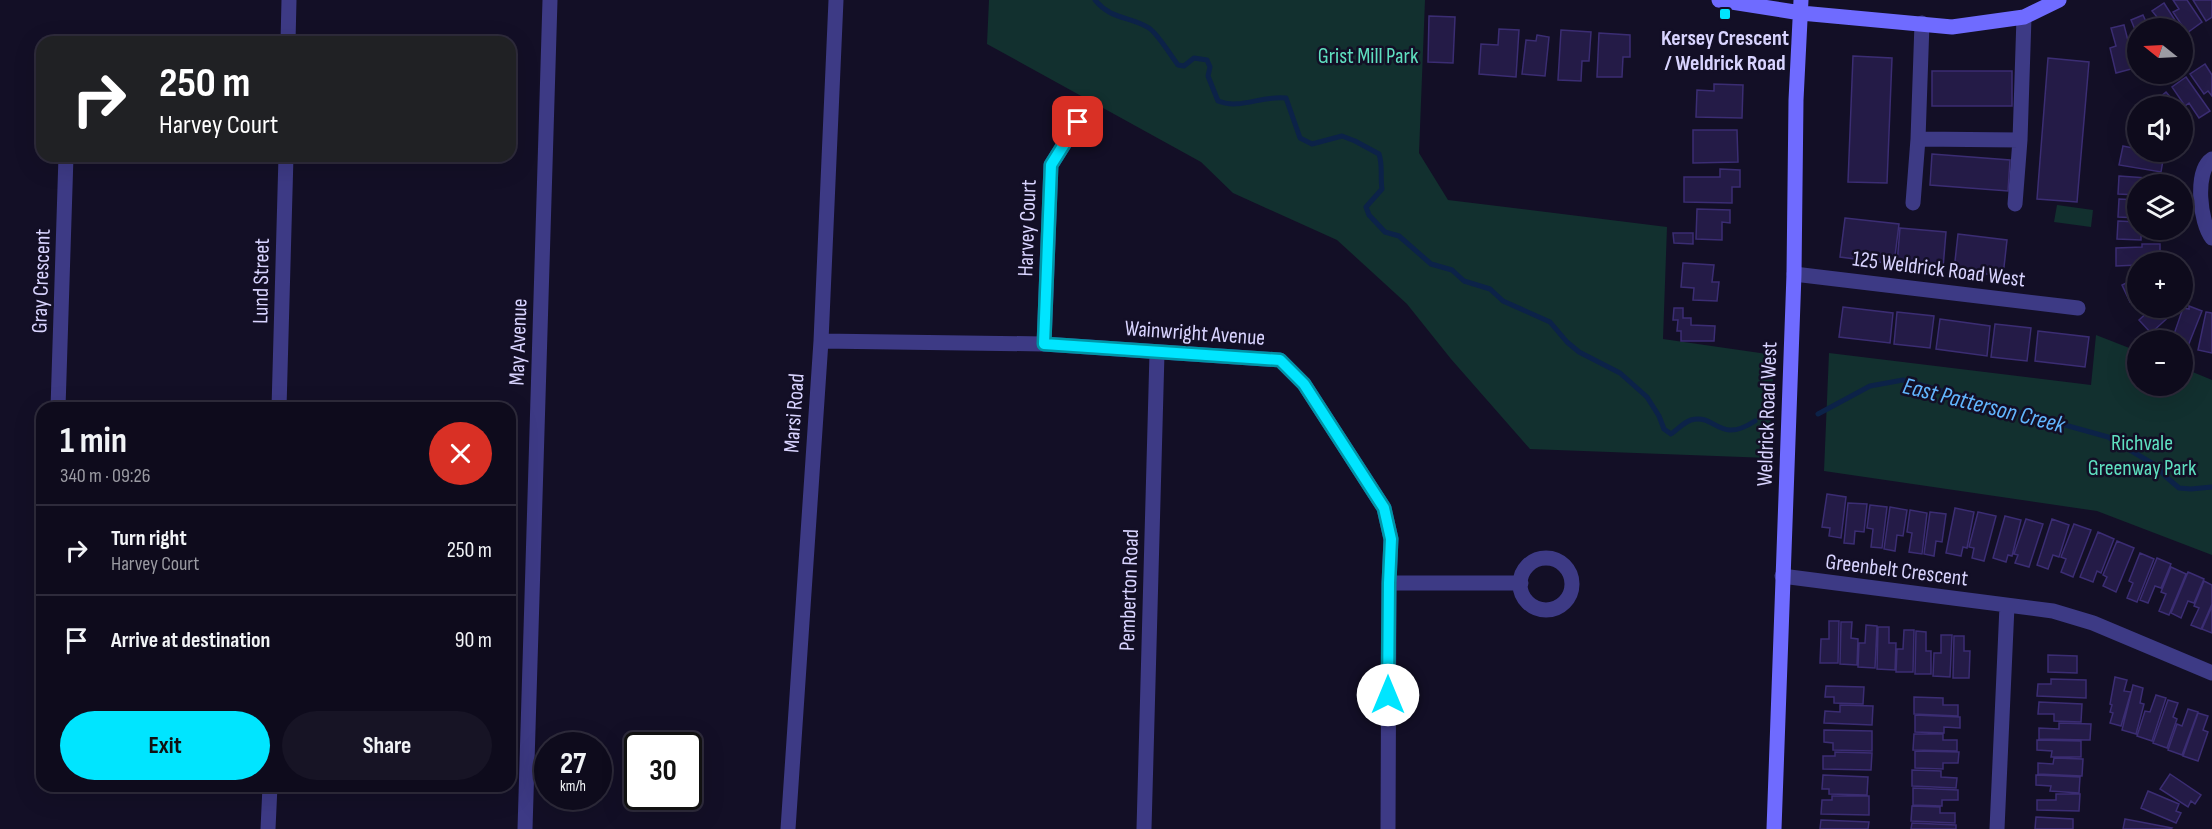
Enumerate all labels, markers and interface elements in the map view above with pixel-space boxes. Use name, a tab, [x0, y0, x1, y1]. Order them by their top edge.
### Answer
marker: Kersey Crescent / Weldrick Road	[1718, 7, 1732, 21]
north arrow	[2127, 18, 2193, 84]
map controls	[2127, 18, 2193, 396]
place label: Kersey Crescent / Weldrick Road	[1661, 25, 1789, 77]
park label: Grist Mill Park	[1318, 43, 1419, 70]
text: 250 m	[159, 58, 250, 109]
icon: right	[60, 60, 138, 138]
pin	[1052, 96, 1103, 147]
button: sound	[2127, 96, 2193, 162]
icon: arrive	[1061, 105, 1094, 138]
text: Harvey Court	[159, 109, 278, 141]
button: layers	[2127, 174, 2193, 240]
street label: Harvey Court	[1012, 179, 1043, 277]
street label: Gray Crescent	[26, 228, 57, 334]
street label: Lund Street	[247, 238, 276, 324]
street label: 125 Weldrick Road West	[1851, 245, 2027, 294]
button: +	[2127, 252, 2193, 318]
street label: May Avenue	[503, 298, 534, 386]
street label: Wainwright Avenue	[1124, 315, 1266, 352]
button: −	[2127, 330, 2193, 396]
street label: Weldrick Road West	[1751, 341, 1784, 487]
water label: East Patterson Creek	[1900, 371, 2069, 440]
street label: Marsi Road	[778, 372, 811, 454]
text: 1 min	[60, 420, 127, 463]
button: close	[429, 422, 492, 485]
park label: Richvale Greenway Park	[2088, 430, 2197, 482]
text: 340 m · 09:26	[60, 464, 151, 488]
text: Turn right	[111, 525, 187, 552]
street label: Pemberton Road	[1114, 529, 1145, 652]
icon: right	[60, 534, 93, 567]
text: 250 m	[447, 537, 492, 564]
street label: Greenbelt Crescent	[1824, 548, 1970, 593]
text: Harvey Court	[111, 552, 199, 576]
icon: arrive	[60, 624, 93, 657]
text: Arrive at destination	[111, 627, 270, 654]
text: 90 m	[455, 627, 492, 654]
position arrow	[1356, 663, 1420, 727]
button: Exit	[60, 711, 270, 780]
button: Share	[282, 711, 492, 780]
speed limit sign: 30	[624, 732, 702, 810]
text: 27	[560, 746, 586, 782]
text: km/h	[560, 777, 586, 796]

